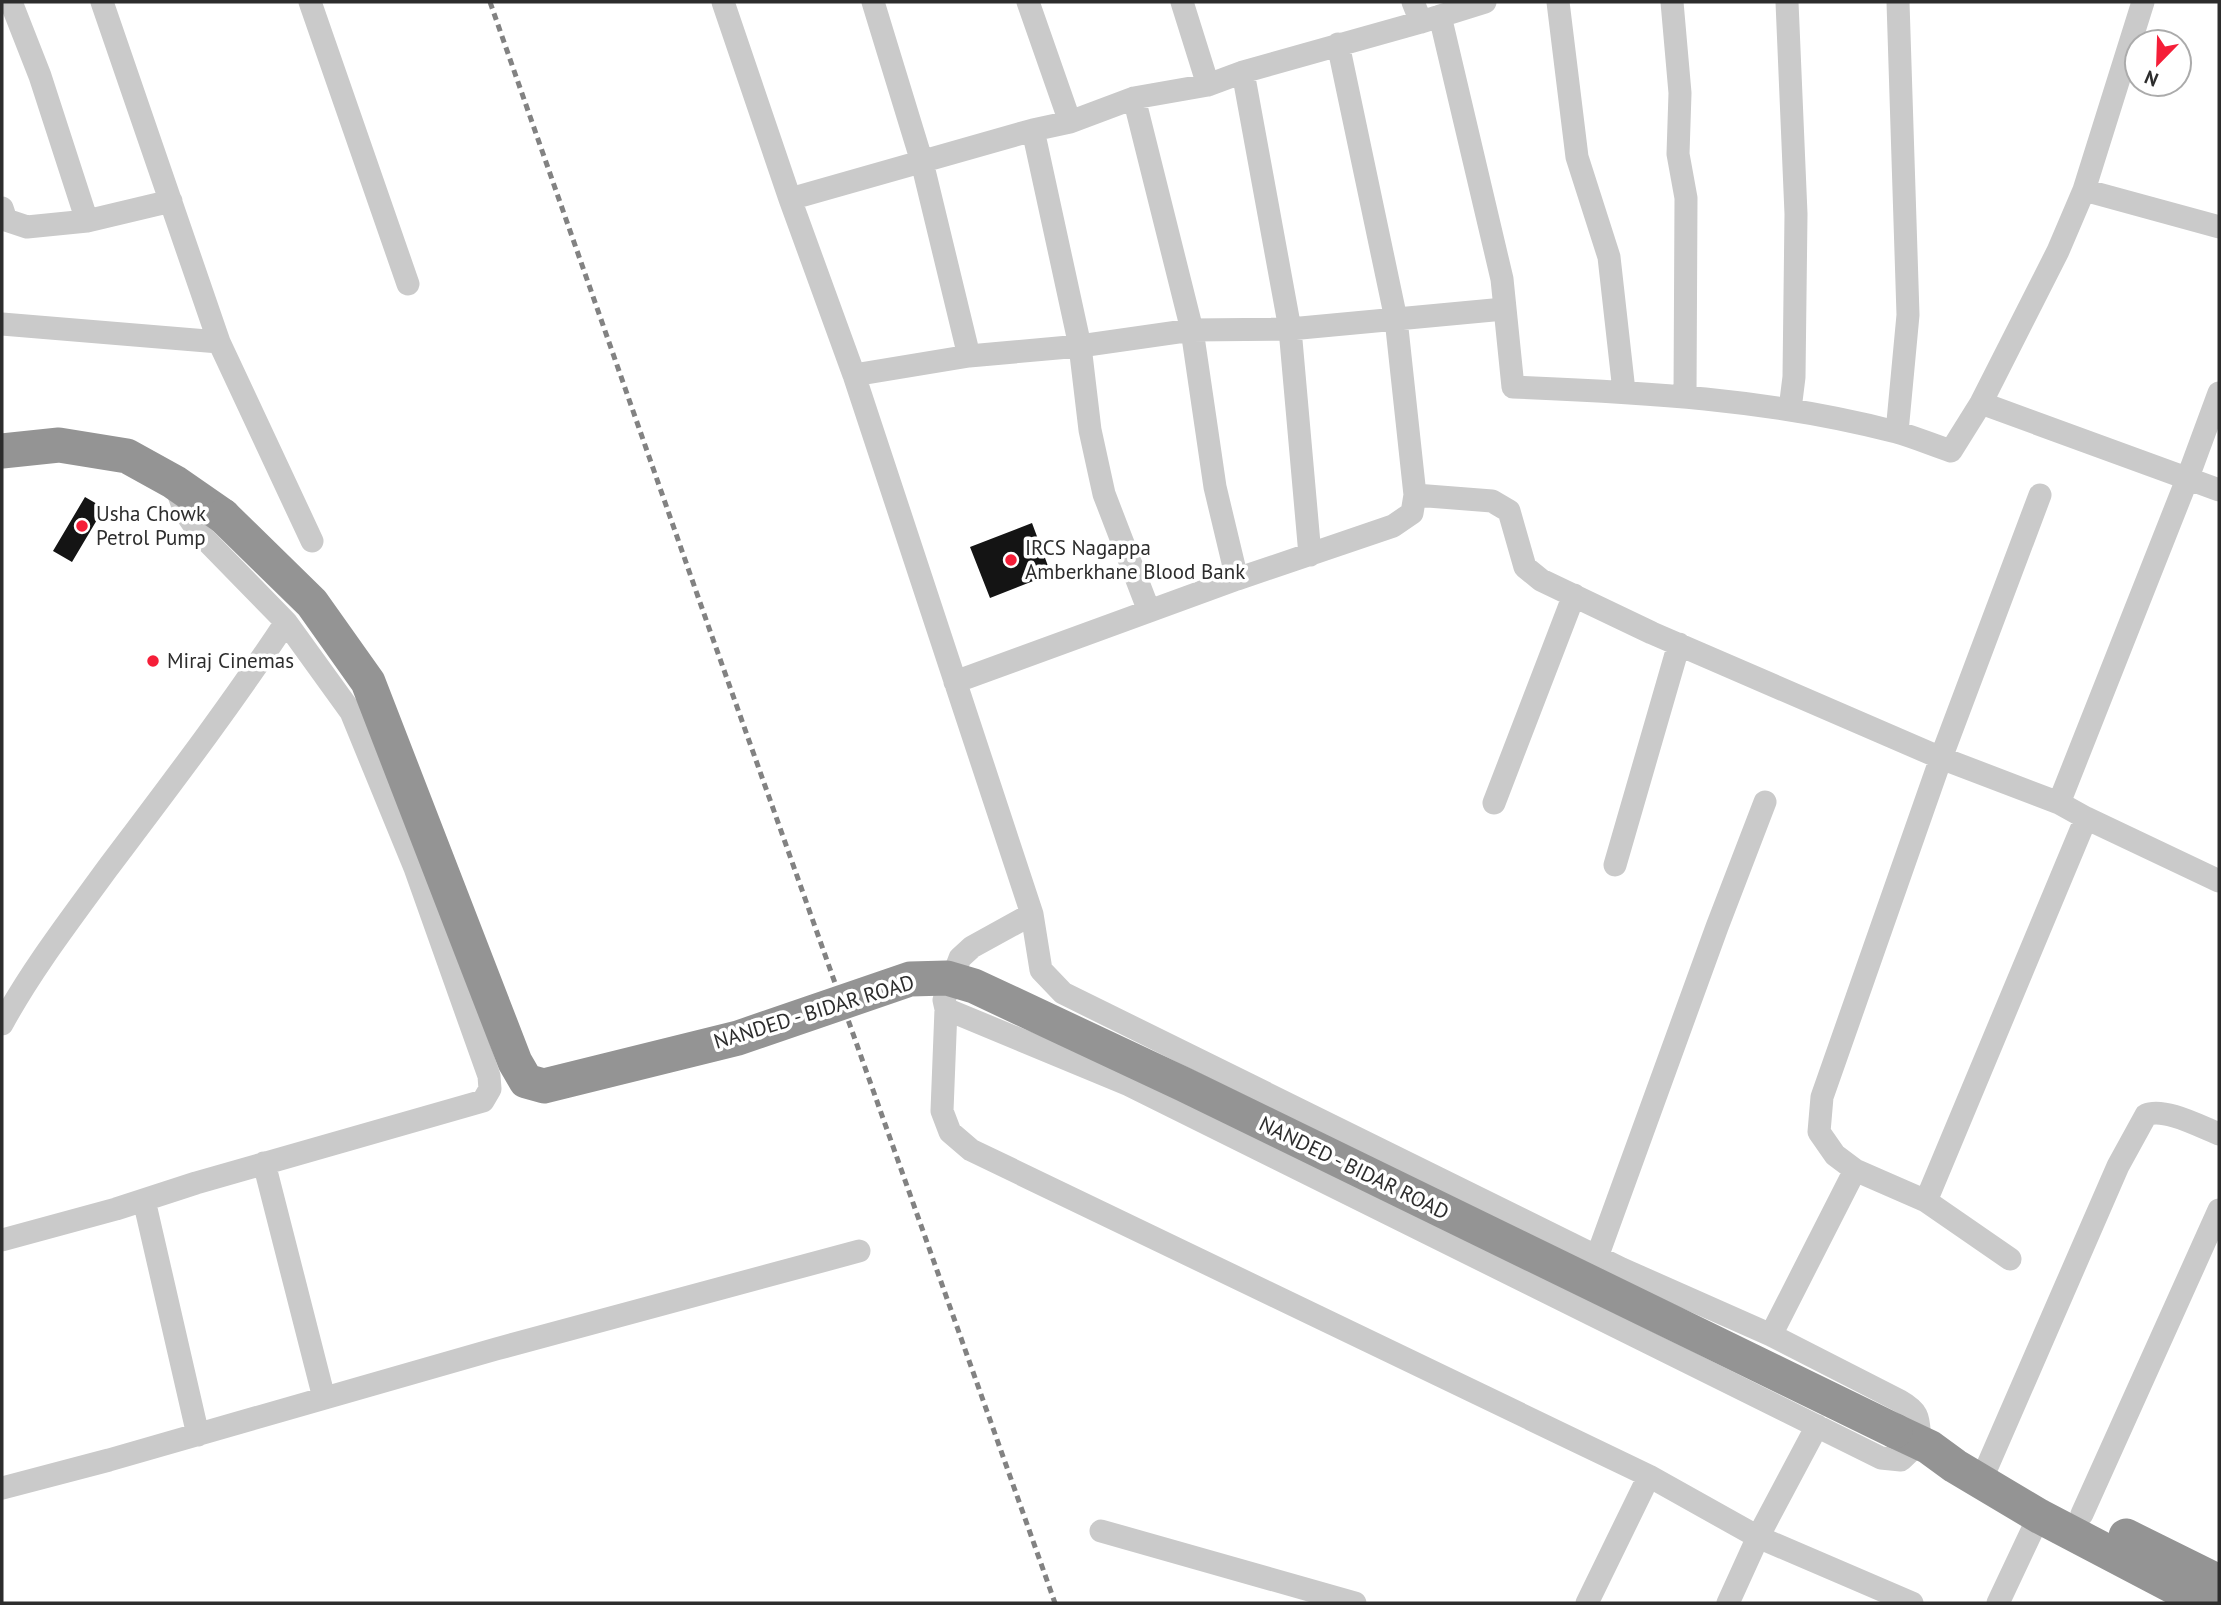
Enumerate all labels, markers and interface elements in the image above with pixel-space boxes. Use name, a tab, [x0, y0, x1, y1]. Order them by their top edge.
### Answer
north arrow	[2123, 28, 2193, 98]
text: N	[2141, 65, 2162, 92]
place label: Usha Chowk Petrol Pump	[96, 500, 206, 551]
marker: Usha Chowk Petrol Pump	[74, 518, 90, 534]
place label: IRCS Nagappa Amberkhane Blood Bank	[1025, 534, 1245, 585]
marker: IRCS Nagappa Amberkhane Blood Bank	[1003, 552, 1019, 568]
place label: Miraj Cinemas	[167, 647, 294, 674]
marker: Miraj Cinemas	[145, 653, 161, 669]
street label: NANDED - BIDAR ROAD	[710, 968, 917, 1055]
street label: NANDED - BIDAR ROAD	[1255, 1110, 1454, 1225]

